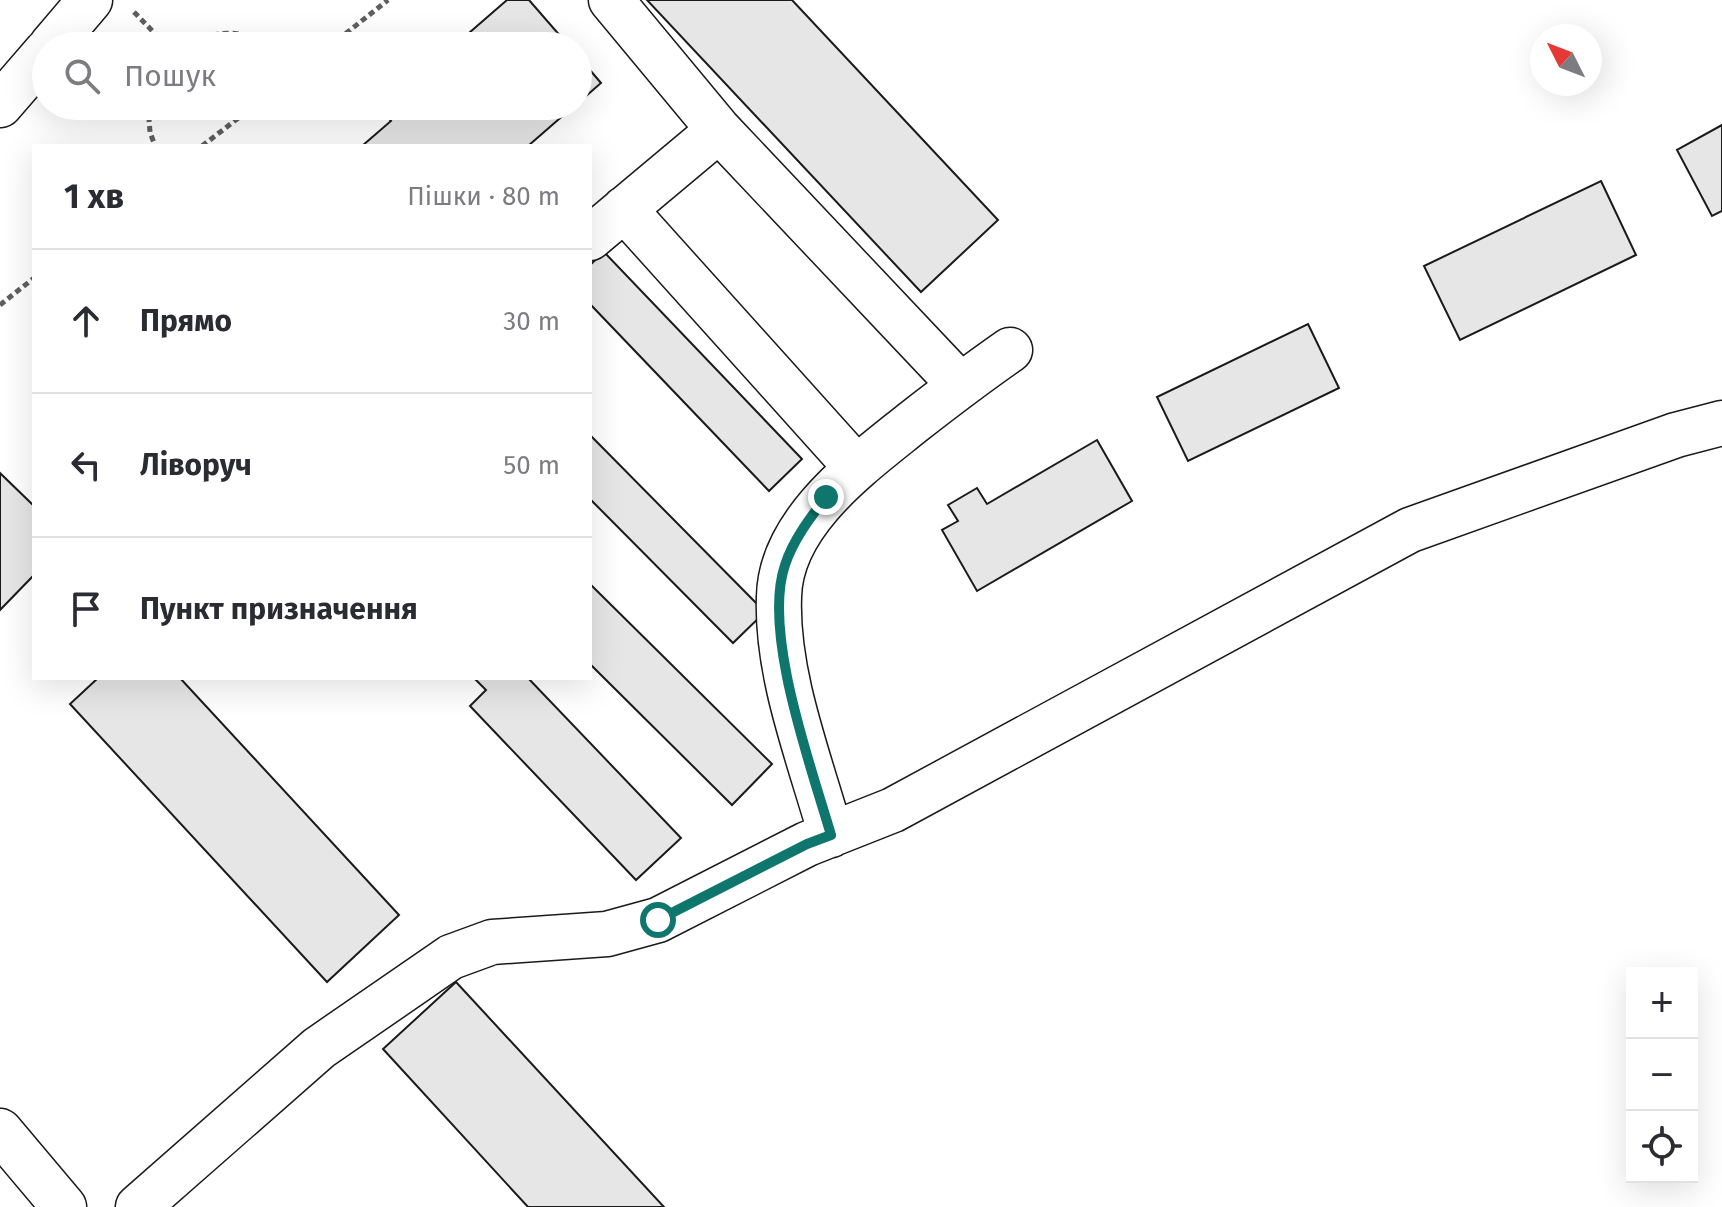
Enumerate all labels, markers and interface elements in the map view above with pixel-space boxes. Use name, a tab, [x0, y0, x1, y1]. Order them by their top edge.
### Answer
north arrow	[1530, 24, 1602, 96]
search box	[32, 32, 592, 120]
icon: search	[60, 54, 104, 98]
text: Пошук	[124, 58, 216, 94]
text: 1 хв	[64, 176, 124, 217]
text: Пішки · 80 m	[407, 181, 560, 212]
icon: ahead	[64, 299, 108, 343]
text: Прямо	[140, 303, 232, 339]
text: 30 m	[503, 306, 560, 337]
icon: left	[64, 443, 108, 487]
text: Ліворуч	[140, 447, 252, 483]
text: 50 m	[503, 450, 560, 481]
route end	[808, 479, 844, 515]
icon: arrive	[64, 587, 108, 631]
text: Пункт призначення	[140, 591, 418, 627]
route start	[640, 902, 676, 938]
map controls	[1626, 967, 1698, 1183]
button: +	[1626, 967, 1698, 1039]
button: −	[1626, 1039, 1698, 1111]
button: locate	[1626, 1111, 1698, 1183]

